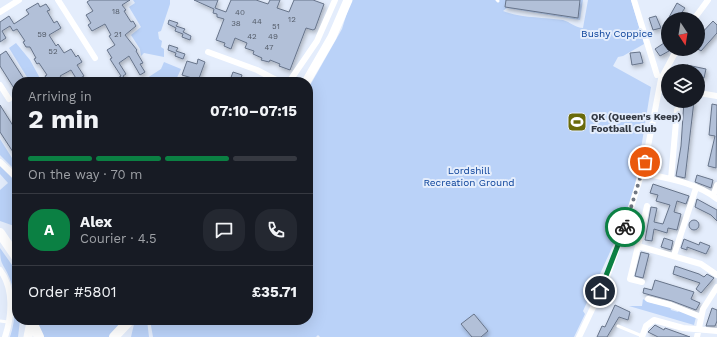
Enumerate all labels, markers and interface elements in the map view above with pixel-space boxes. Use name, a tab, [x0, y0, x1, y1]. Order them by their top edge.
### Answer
house number: 18	[112, 7, 120, 16]
house number: 40	[235, 8, 245, 17]
north arrow	[661, 12, 705, 56]
map controls	[661, 12, 705, 108]
house number: 12	[288, 15, 296, 24]
house number: 44	[252, 17, 262, 26]
house number: 38	[231, 19, 241, 28]
house number: 51	[272, 22, 280, 31]
park label: Bushy Coppice	[581, 28, 653, 39]
house number: 59	[37, 30, 47, 39]
house number: 21	[114, 30, 122, 39]
house number: 42	[247, 32, 257, 41]
house number: 49	[268, 32, 278, 41]
house number: 47	[265, 43, 274, 52]
house number: 52	[48, 47, 58, 56]
button: layers	[661, 64, 705, 108]
text: Arriving in	[28, 89, 92, 104]
text: 07:10–07:15	[210, 102, 297, 120]
text: 2 min	[28, 104, 99, 134]
sports icon: QK (Queen's Keep) Football Club	[566, 111, 588, 133]
place label: QK (Queen's Keep) Football Club	[591, 111, 682, 134]
pin	[628, 145, 662, 179]
icon: bag	[634, 151, 656, 173]
park label: Lordshill Recreation Ground	[423, 165, 515, 188]
text: On the way · 70 m	[28, 167, 142, 182]
courier	[605, 207, 645, 247]
button: chat	[203, 209, 245, 251]
button: phone	[255, 209, 297, 251]
text: Alex	[80, 213, 112, 231]
icon: bike	[614, 216, 636, 238]
text: A	[44, 221, 54, 239]
text: Courier · 4.5	[80, 231, 157, 246]
pin	[583, 274, 617, 308]
icon: home	[589, 280, 611, 302]
text: Order #5801	[28, 283, 117, 301]
text: £35.71	[252, 283, 297, 301]

